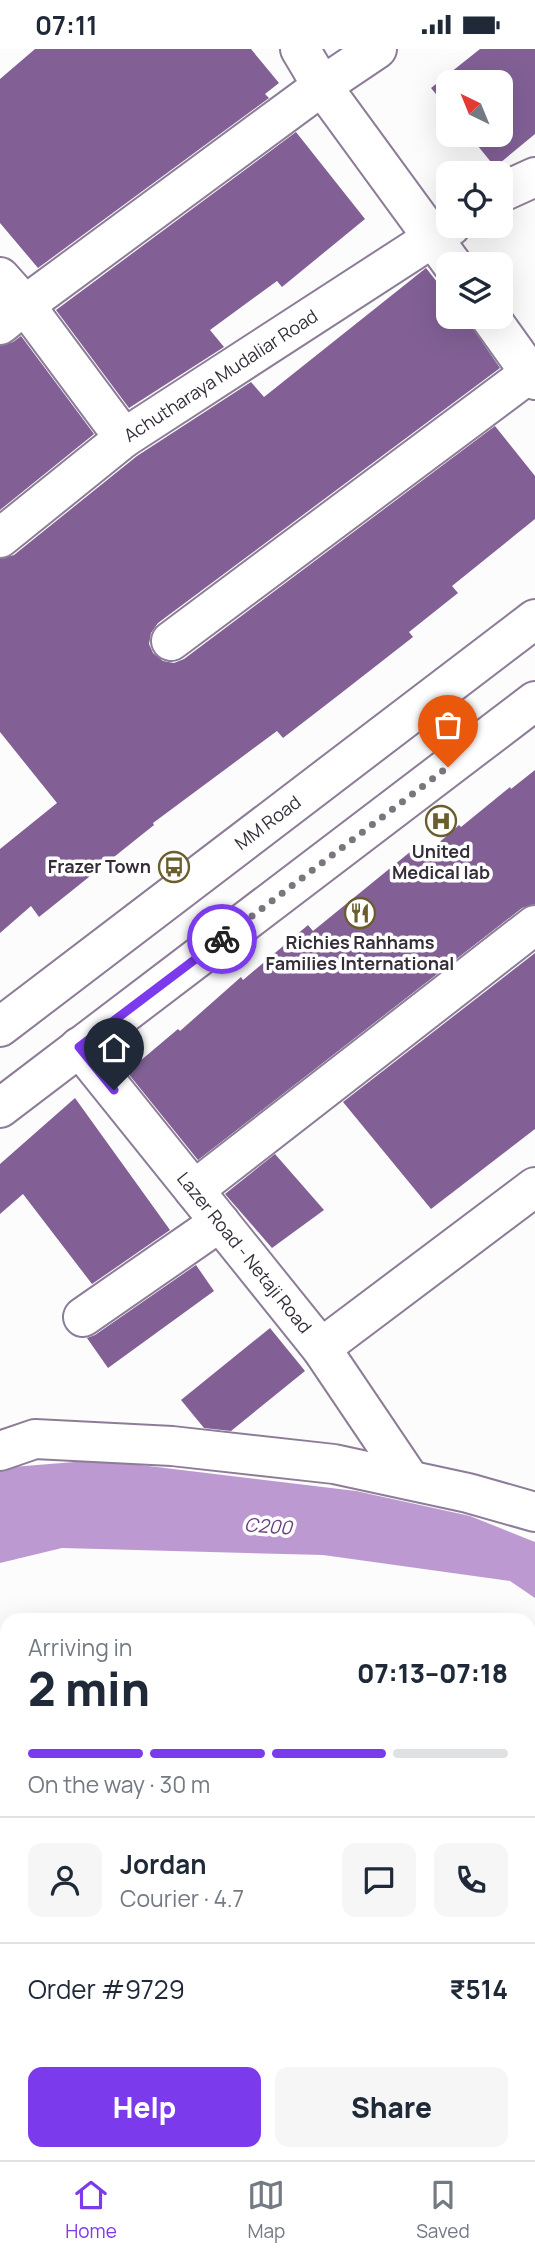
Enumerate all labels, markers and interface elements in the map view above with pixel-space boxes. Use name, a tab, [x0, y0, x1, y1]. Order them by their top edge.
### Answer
text: 07:11	[35, 7, 98, 43]
north arrow	[436, 70, 513, 147]
map controls	[436, 70, 513, 329]
button: locate	[436, 161, 513, 238]
button: layers	[436, 252, 513, 329]
street label: Achutharaya Mudaliar Road	[119, 303, 322, 447]
pin	[418, 695, 478, 767]
icon: bag	[429, 706, 467, 744]
street label: MM Road	[230, 790, 305, 855]
hospital icon: United Medical lab	[424, 804, 458, 838]
place label: United Medical lab	[392, 839, 490, 884]
bus stop icon: Frazer Town	[157, 850, 191, 884]
place label: Frazer Town	[48, 854, 151, 878]
restaurant icon: Richies Rahhams Families International	[343, 896, 377, 930]
courier	[187, 904, 257, 974]
icon: bike	[203, 920, 241, 958]
place label: Richies Rahhams Families International	[266, 930, 454, 975]
pin	[84, 1018, 144, 1090]
icon: home	[95, 1029, 133, 1067]
street label: Lazer Road - Netaji Road	[172, 1167, 317, 1338]
water label: C200	[243, 1511, 294, 1541]
text: Arriving in	[28, 1631, 133, 1663]
text: 07:13–07:18	[357, 1655, 508, 1691]
text: 2 min	[28, 1657, 150, 1720]
text: On the way · 30 m	[28, 1768, 210, 1800]
button: person	[28, 1843, 102, 1917]
button: chat	[342, 1843, 416, 1917]
button: phone	[434, 1843, 508, 1917]
text: Jordan	[120, 1846, 206, 1882]
text: Courier · 4.7	[120, 1882, 244, 1914]
text: Order #9729	[28, 1971, 185, 2007]
text: ₹514	[449, 1971, 508, 2007]
button: Help	[28, 2067, 261, 2147]
button: Share	[275, 2067, 508, 2147]
tab: Home	[65, 2176, 117, 2244]
tab: Map	[247, 2176, 285, 2244]
tab: Saved	[416, 2176, 470, 2244]

